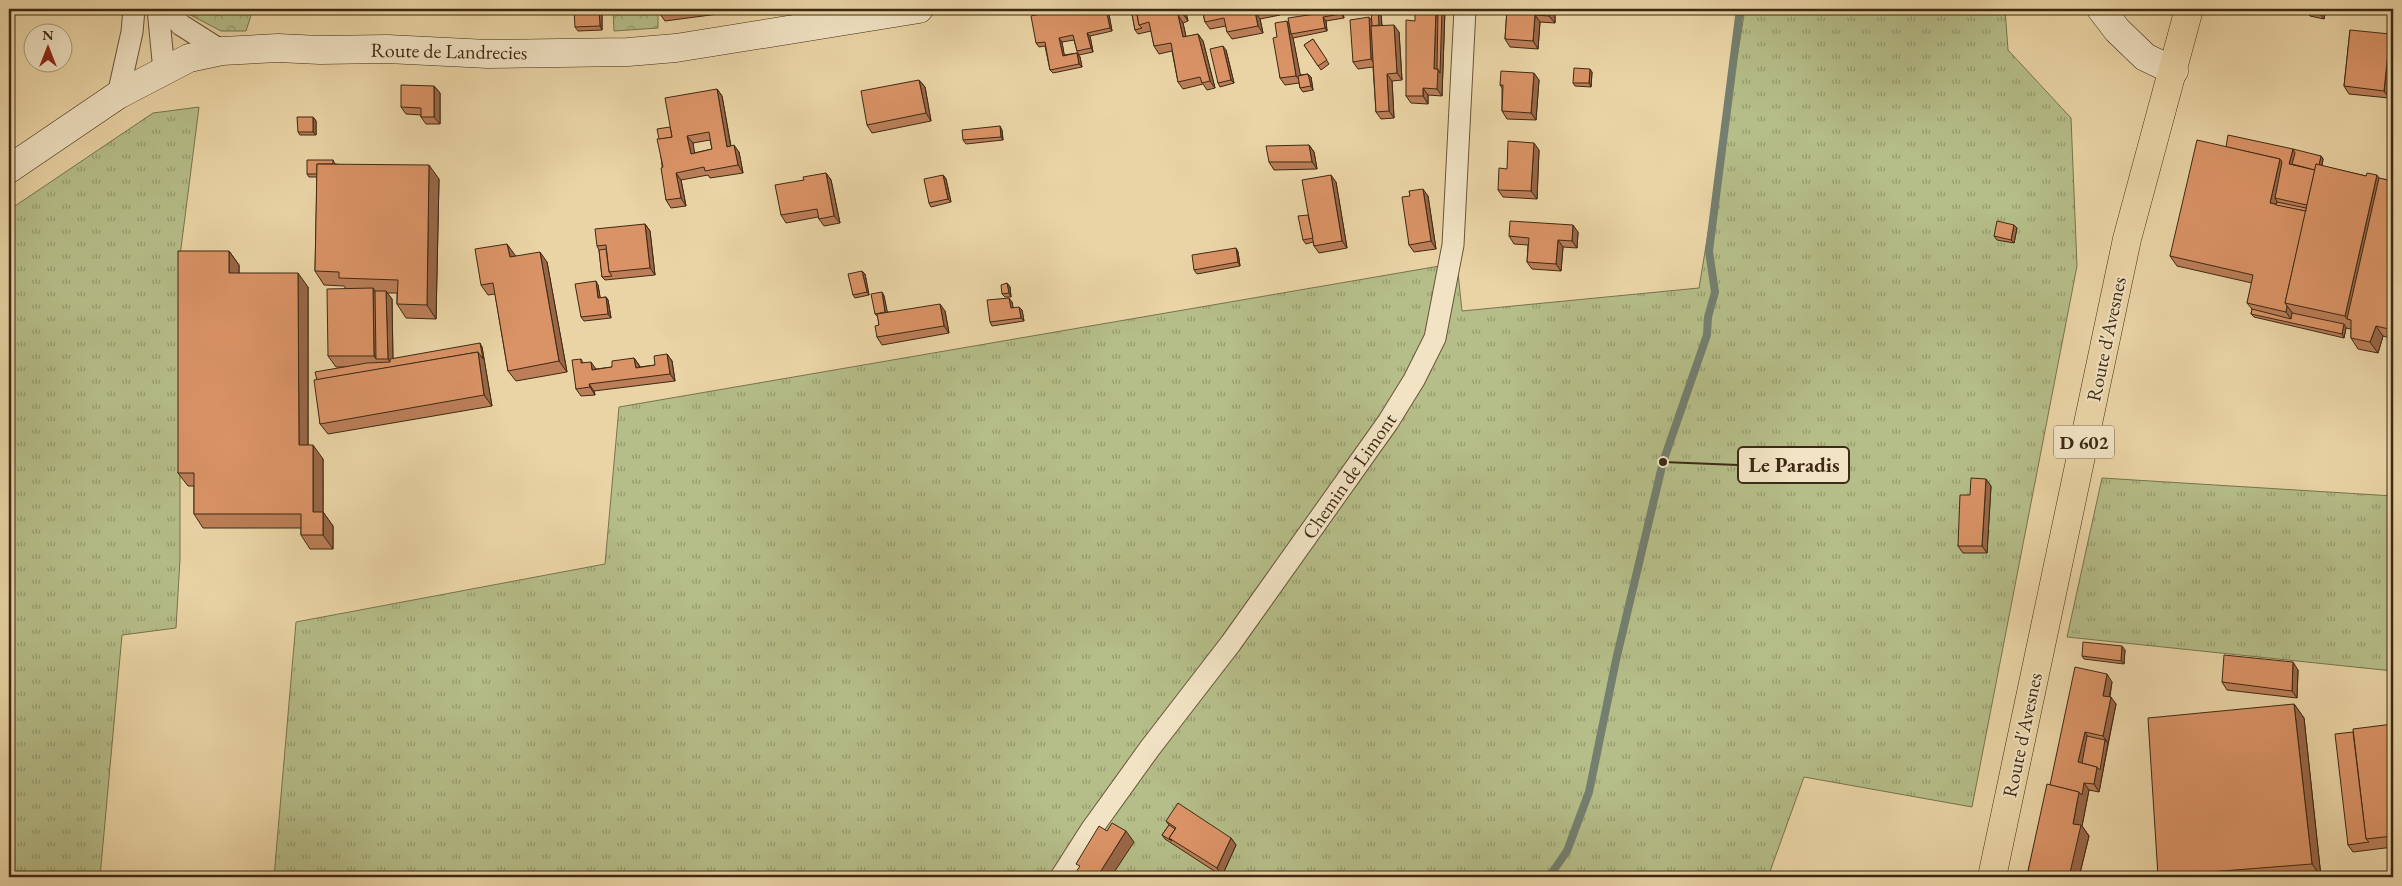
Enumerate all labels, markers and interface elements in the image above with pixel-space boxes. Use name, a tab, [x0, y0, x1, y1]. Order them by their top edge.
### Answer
north arrow	[22, 22, 72, 72]
text: N	[42, 26, 54, 44]
street label: Route de Landrecies	[370, 37, 528, 65]
street label: Route d'Avesnes	[2080, 274, 2132, 404]
street label: Chemin de Limont	[1296, 407, 1403, 544]
road number: D 602	[2054, 426, 2114, 458]
callout: Le Paradis	[1738, 447, 1849, 483]
text: Le Paradis	[1748, 451, 1840, 478]
street label: Route d'Avesnes	[1996, 670, 2048, 800]

